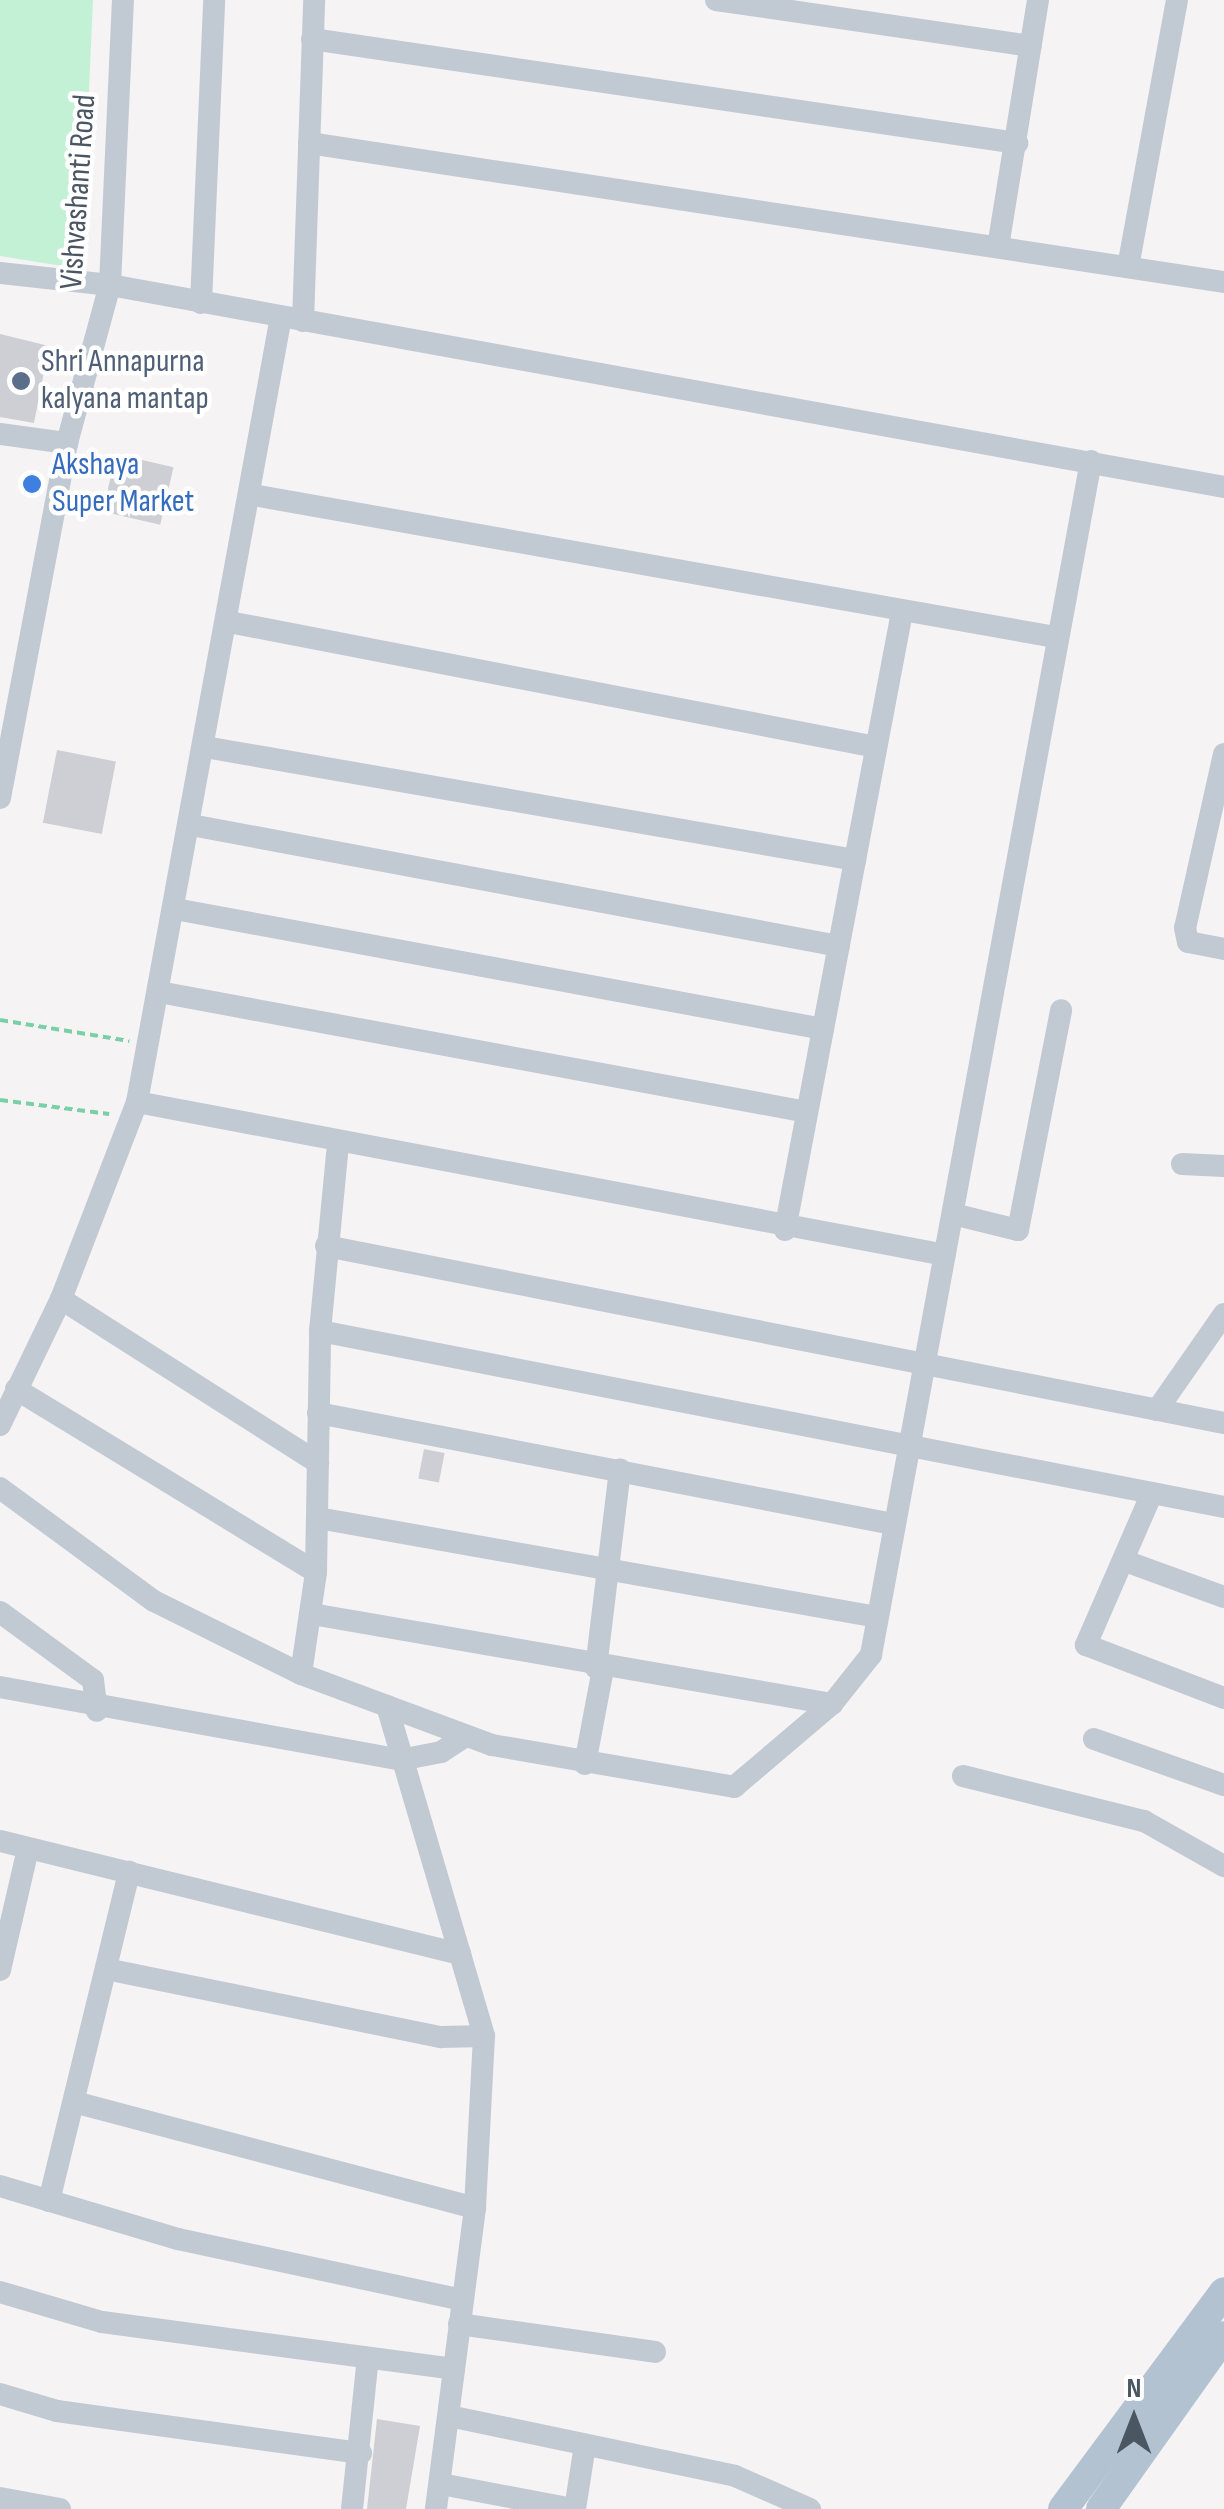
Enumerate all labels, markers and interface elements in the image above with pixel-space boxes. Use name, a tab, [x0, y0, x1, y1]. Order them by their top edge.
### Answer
street label: Vishvashanti Road	[53, 93, 105, 291]
place label: Shri Annapurna kalyana mantap	[41, 344, 209, 419]
marker: Shri Annapurna kalyana mantap	[10, 370, 32, 392]
place label: Akshaya Super Market	[52, 447, 194, 522]
marker: Akshaya Super Market	[21, 473, 43, 495]
north arrow	[1084, 2369, 1184, 2469]
text: N	[1127, 2372, 1141, 2405]

